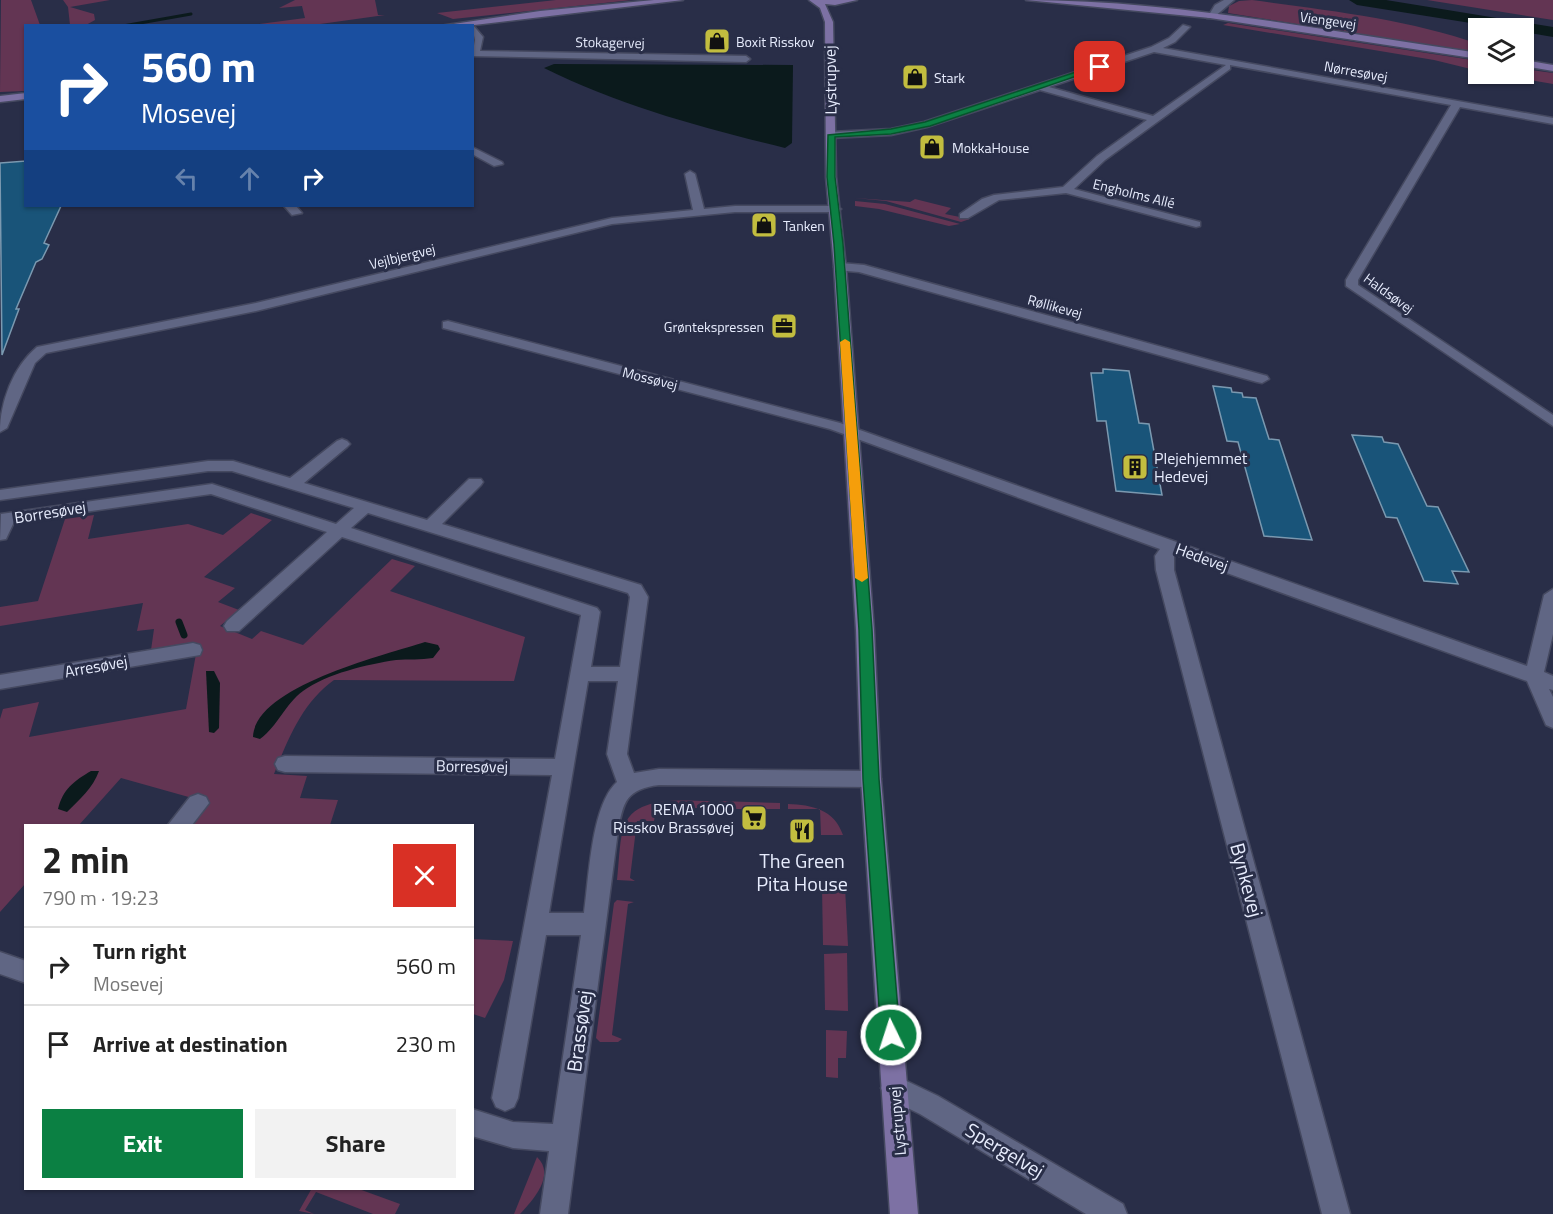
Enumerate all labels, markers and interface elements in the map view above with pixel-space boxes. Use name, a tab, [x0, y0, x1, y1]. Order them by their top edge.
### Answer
street label: Viengevej	[1298, 6, 1358, 34]
map controls	[1468, 18, 1534, 84]
button: layers	[1468, 18, 1534, 84]
shop icon: Boxit Risskov	[702, 26, 732, 56]
street label: Stokagervej	[575, 31, 645, 53]
place label: Boxit Risskov	[736, 31, 815, 52]
text: 560 m	[141, 34, 256, 98]
pin	[1074, 41, 1125, 92]
street label: Lystrupvej	[817, 45, 843, 115]
icon: right	[42, 48, 120, 126]
icon: arrive	[1083, 50, 1116, 83]
street label: Nørresøvej	[1323, 55, 1389, 87]
shop icon: Stark	[900, 62, 930, 92]
place label: Stark	[934, 67, 965, 88]
text: Mosevej	[141, 92, 236, 133]
shop icon: MokkaHouse	[917, 132, 947, 162]
place label: MokkaHouse	[952, 137, 1029, 158]
icon: left	[170, 162, 203, 195]
icon: ahead	[233, 162, 266, 195]
icon: right	[296, 162, 329, 195]
street label: Engholms Allé	[1091, 173, 1177, 213]
shop icon: Tanken	[749, 210, 779, 240]
place label: Tanken	[783, 215, 825, 236]
street label: Vejlbjergvej	[367, 238, 437, 274]
street label: Haldsøvej	[1360, 268, 1418, 318]
street label: Røllikevej	[1025, 289, 1085, 323]
office icon: Grøntekspressen	[769, 311, 799, 341]
place label: Grøntekspressen	[664, 316, 764, 337]
street label: Mossøvej	[620, 361, 680, 395]
place label: Plejehjemmet Hedevej	[1154, 446, 1248, 488]
building icon: Plejehjemmet Hedevej	[1120, 452, 1150, 482]
street label: Borresøvej	[12, 495, 88, 529]
street label: Hedevej	[1172, 536, 1232, 578]
street label: Arresøvej	[63, 649, 129, 683]
street label: Borresøvej	[436, 753, 508, 779]
place label: REMA 1000 Risskov Brassøvej	[613, 797, 734, 839]
supermarket icon: REMA 1000 Risskov Brassøvej	[739, 803, 769, 833]
restaurant icon: The Green Pita House	[787, 816, 817, 846]
text: 2 min	[42, 832, 129, 887]
street label: Bynkevej	[1222, 839, 1272, 921]
button: close	[393, 844, 456, 907]
place label: The Green Pita House	[756, 845, 848, 899]
text: 790 m · 19:23	[42, 882, 159, 913]
text: Turn right	[93, 934, 187, 968]
text: 560 m	[396, 949, 456, 983]
icon: right	[42, 950, 75, 983]
text: Mosevej	[93, 968, 163, 999]
street label: Brassøvej	[558, 988, 600, 1074]
position arrow	[859, 1003, 923, 1067]
text: Arrive at destination	[93, 1027, 288, 1061]
text: 230 m	[396, 1027, 456, 1061]
icon: arrive	[42, 1028, 75, 1061]
street label: Lystrupvej	[882, 1086, 912, 1156]
button: Exit	[42, 1109, 243, 1178]
button: Share	[255, 1109, 456, 1178]
street label: Spergelvej	[960, 1114, 1050, 1186]

